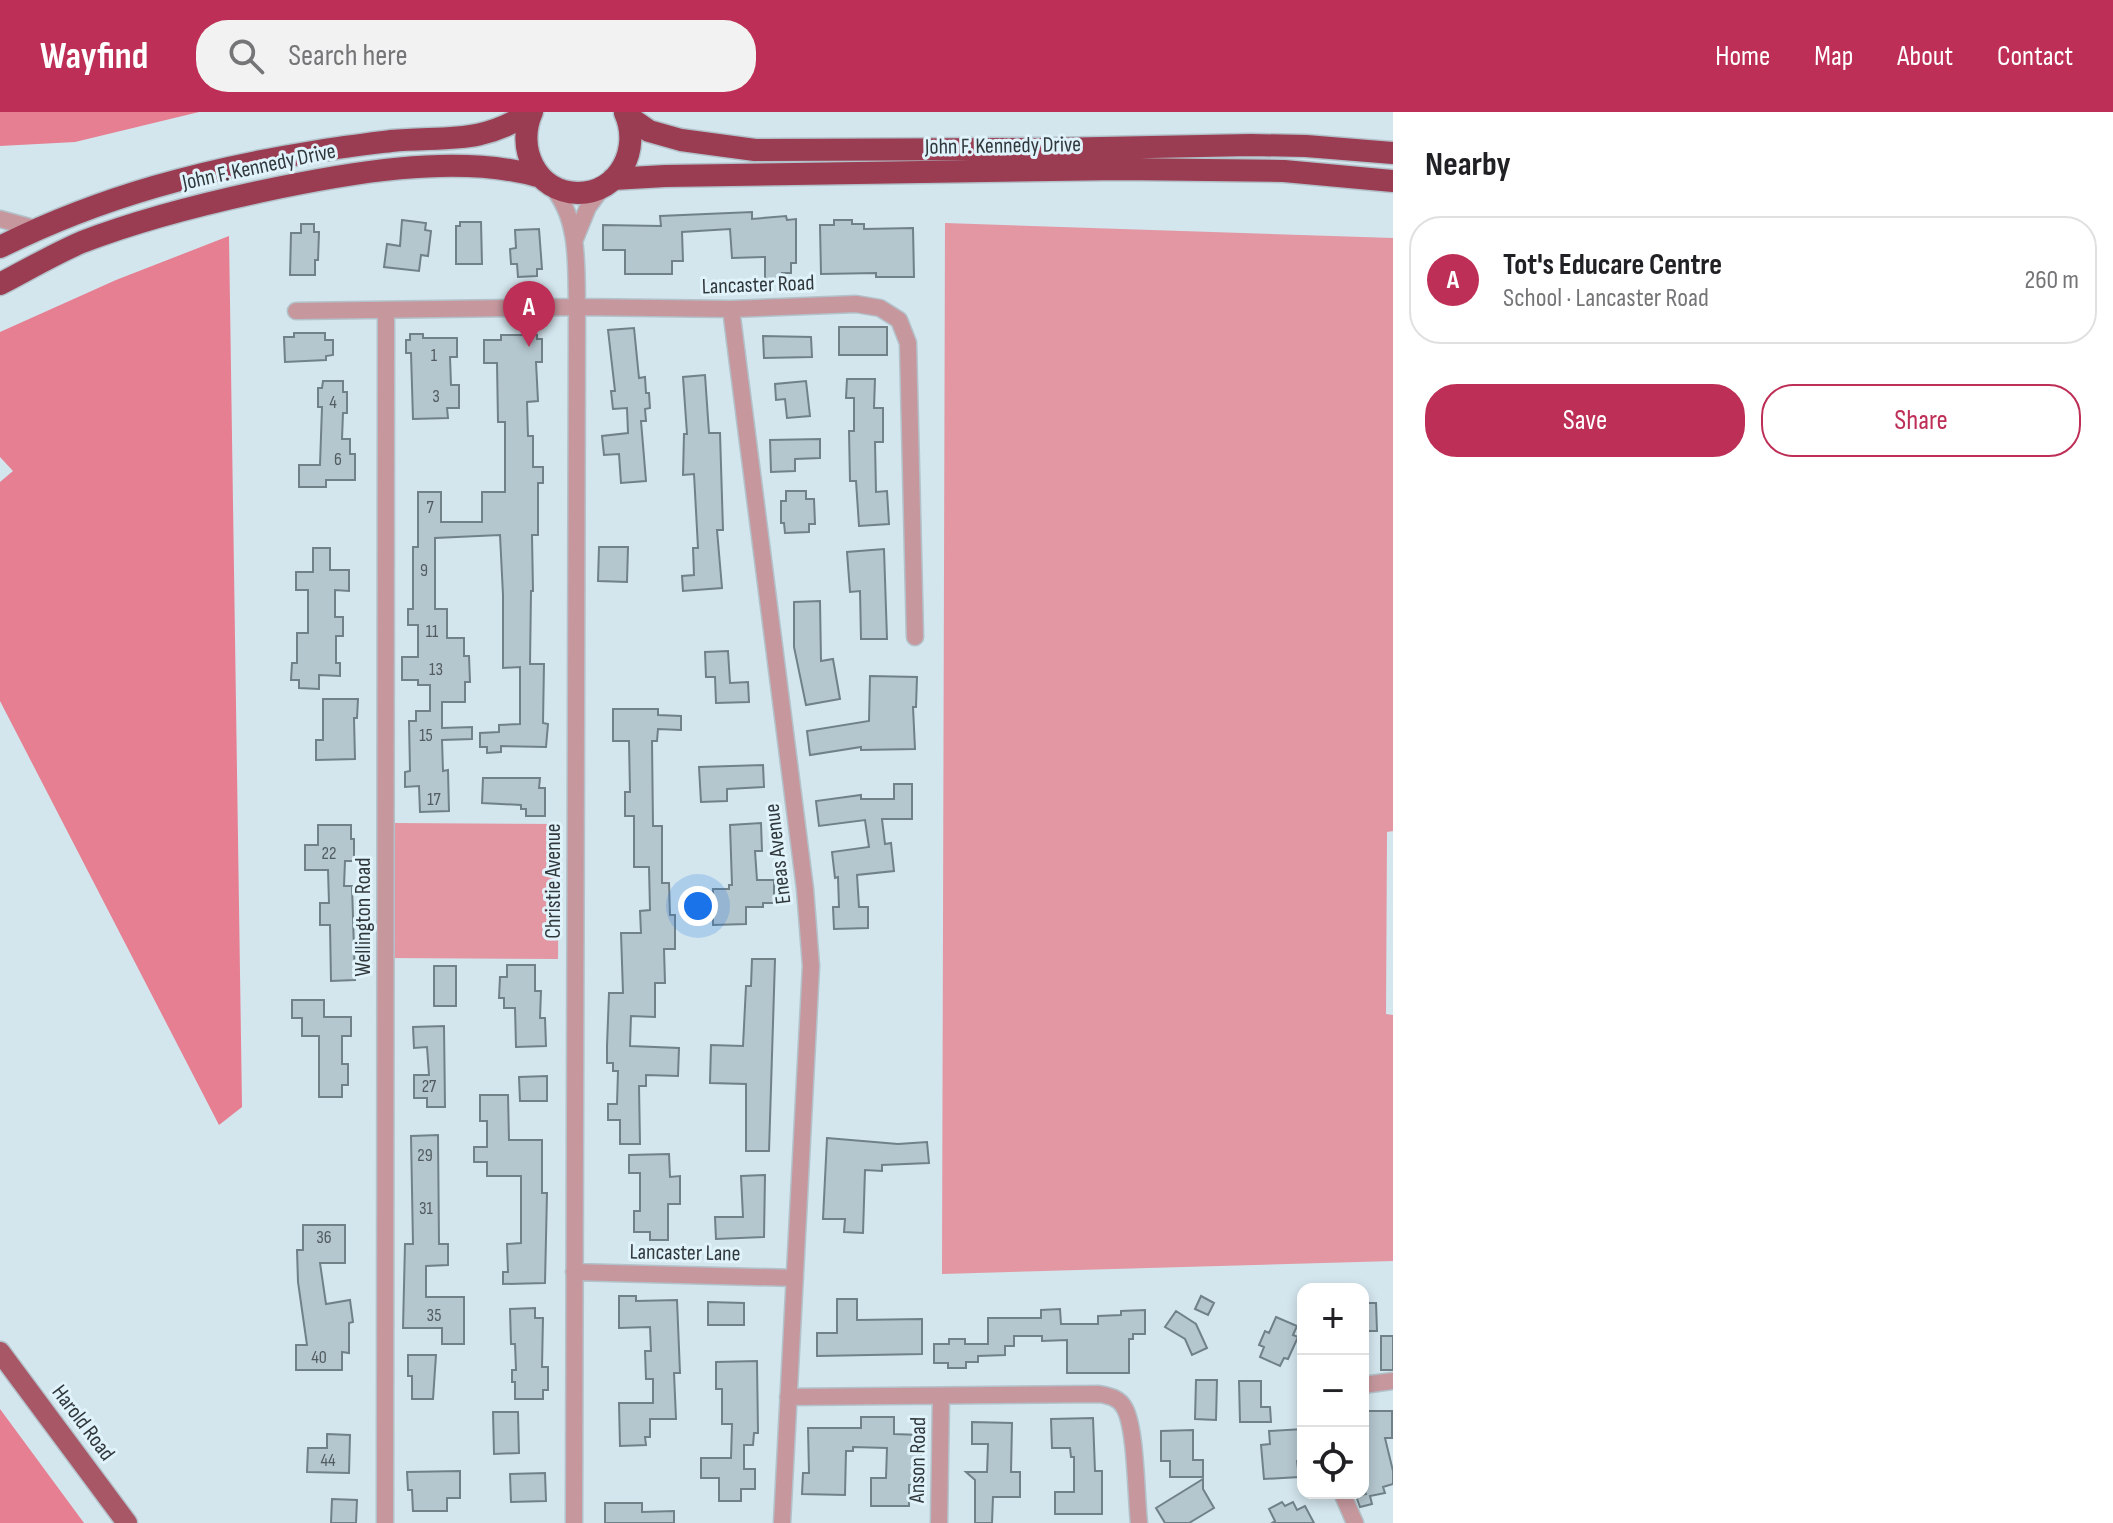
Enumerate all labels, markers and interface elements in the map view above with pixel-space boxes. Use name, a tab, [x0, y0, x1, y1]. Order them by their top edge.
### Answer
search box	[196, 20, 756, 92]
text: Wayfind	[40, 34, 148, 79]
icon: search	[224, 34, 268, 78]
text: Search here	[288, 38, 407, 74]
text: Home	[1715, 40, 1770, 73]
text: Map	[1814, 40, 1853, 73]
text: About	[1897, 40, 1953, 73]
text: Contact	[1997, 40, 2073, 73]
street label: John F. Kennedy Drive	[924, 131, 1081, 161]
street label: John F. Kennedy Drive	[179, 138, 338, 197]
text: Nearby	[1425, 144, 1511, 185]
text: Tot's Educare Centre	[1503, 247, 1722, 283]
text: A	[1447, 265, 1459, 296]
text: 260 m	[2024, 265, 2079, 296]
street label: Lancaster Road	[701, 270, 815, 300]
pin: A	[503, 281, 555, 347]
text: School · Lancaster Road	[1503, 283, 1709, 314]
house number: 1	[431, 345, 438, 366]
button: Save	[1425, 384, 1745, 457]
button: Share	[1761, 384, 2081, 457]
house number: 3	[432, 386, 440, 407]
house number: 4	[329, 392, 337, 413]
house number: 6	[334, 449, 342, 470]
house number: 7	[426, 497, 434, 518]
house number: 9	[420, 560, 428, 581]
house number: 11	[426, 621, 439, 642]
house number: 13	[429, 659, 443, 680]
house number: 15	[419, 725, 433, 746]
house number: 17	[427, 789, 442, 810]
street label: Eneas Avenue	[758, 802, 798, 906]
street label: Christie Avenue	[540, 823, 567, 939]
house number: 22	[322, 843, 336, 864]
street label: Wellington Road	[350, 858, 377, 976]
your location	[678, 886, 718, 926]
house number: 27	[422, 1076, 437, 1097]
house number: 29	[417, 1145, 433, 1166]
house number: 31	[419, 1198, 434, 1219]
house number: 36	[316, 1227, 332, 1248]
street label: Lancaster Lane	[629, 1239, 741, 1267]
map controls	[1297, 1283, 1369, 1499]
button: +	[1297, 1283, 1369, 1355]
house number: 35	[427, 1305, 441, 1326]
house number: 40	[311, 1347, 327, 1368]
button: −	[1297, 1355, 1369, 1427]
street label: Harold Road	[46, 1380, 120, 1466]
street label: Anson Road	[904, 1417, 932, 1504]
button: locate	[1297, 1427, 1369, 1499]
house number: 44	[320, 1450, 336, 1471]

